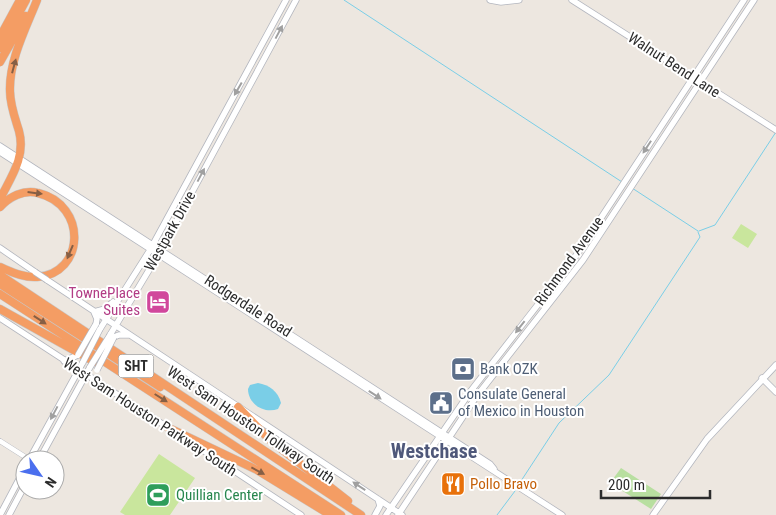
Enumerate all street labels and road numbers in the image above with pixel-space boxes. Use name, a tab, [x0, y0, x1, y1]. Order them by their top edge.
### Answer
street label: Walnut Bend Lane	[625, 29, 723, 101]
street label: Westpark Drive	[141, 188, 199, 274]
street label: Richmond Avenue	[531, 213, 607, 309]
street label: Rodgerdale Road	[201, 271, 295, 341]
street label: West Sam Houston Parkway South	[60, 354, 240, 480]
road number: SHT	[118, 354, 154, 378]
street label: West Sam Houston Tollway South	[164, 362, 338, 488]

